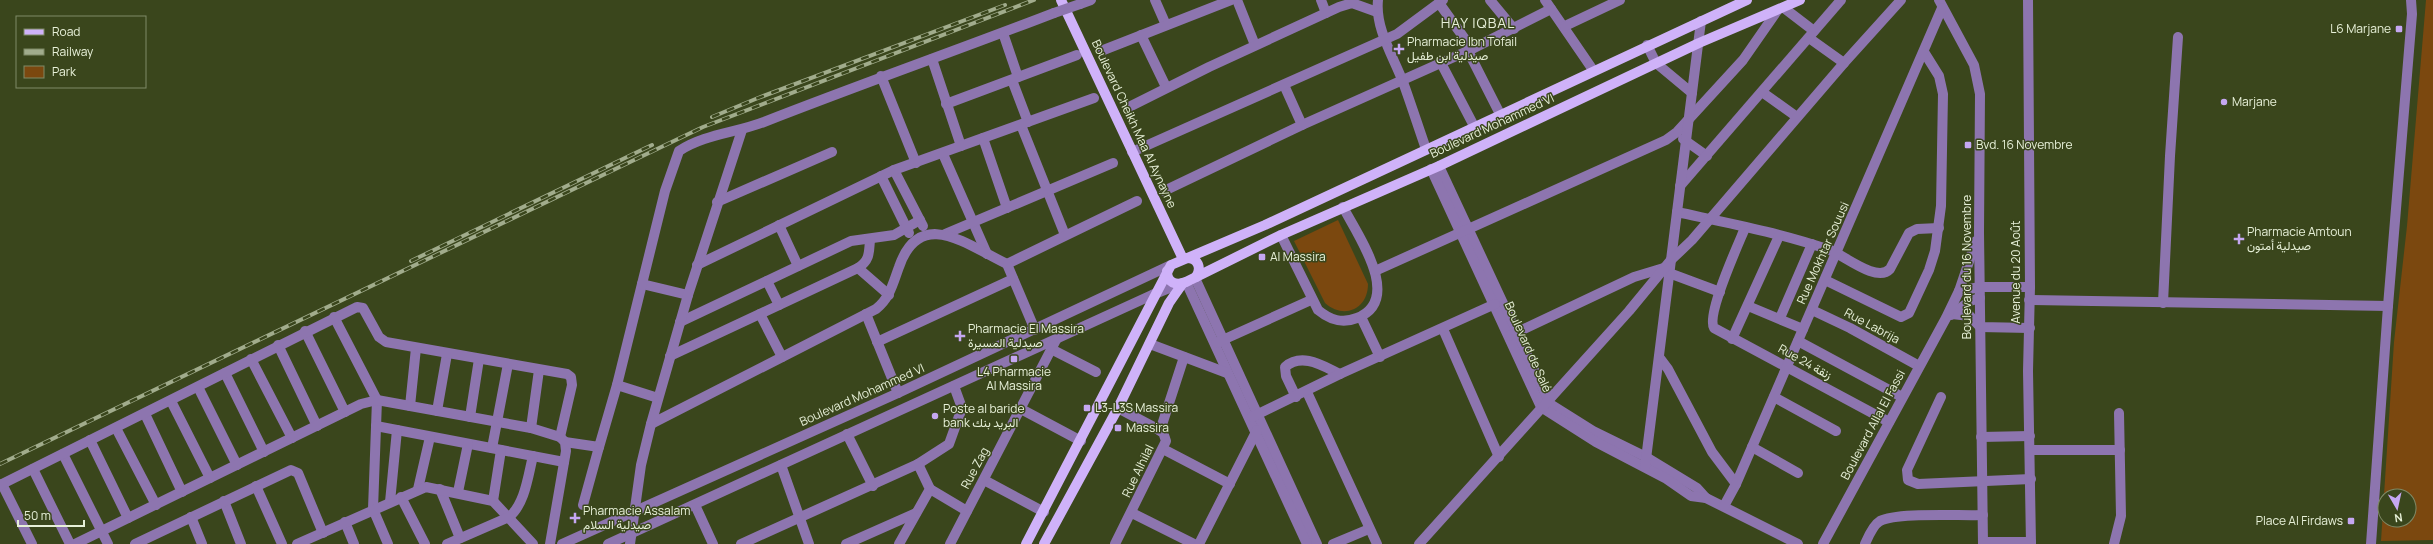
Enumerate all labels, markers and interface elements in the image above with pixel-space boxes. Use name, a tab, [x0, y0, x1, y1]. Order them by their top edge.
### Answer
district label: HAY IQBAL	[1441, 13, 1515, 32]
legend	[16, 16, 146, 88]
place label: L6 Marjane	[2330, 20, 2391, 37]
text: Road	[52, 23, 80, 40]
marker: L6 Marjane	[2394, 24, 2404, 34]
place label: Pharmacie Ibn Tofail صيدلية ابن طفيل	[1407, 33, 1517, 64]
street label: Boulevard Cheikh Maa Al Aynayne	[1088, 37, 1181, 211]
text: Railway	[52, 43, 94, 60]
marker: Pharmacie Ibn Tofail صيدلية ابن طفيل	[1394, 44, 1404, 54]
text: Park	[52, 63, 77, 80]
street label: Boulevard Mohammed VI	[1427, 89, 1557, 162]
place label: Marjane	[2232, 93, 2277, 110]
marker: Marjane	[2219, 97, 2229, 107]
place label: Bvd. 16 Novembre	[1976, 136, 2073, 153]
marker: Bvd. 16 Novembre	[1963, 140, 1973, 150]
street label: Boulevard du 16 Novembre	[1958, 195, 1975, 339]
street label: Rue Mokhtar Souusi	[1792, 199, 1853, 307]
street label: Avenue du 20 Août	[2007, 220, 2024, 324]
place label: Pharmacie Amtoun صيدلية أمتون	[2247, 223, 2352, 254]
marker: Pharmacie Amtoun صيدلية أمتون	[2234, 234, 2244, 244]
place label: Al Massira	[1270, 248, 1326, 265]
marker: Al Massira	[1257, 252, 1267, 262]
street label: Boulevard de Salé	[1501, 299, 1556, 395]
street label: Rue Labrija	[1841, 304, 1903, 347]
place label: Pharmacie El Massira صيدلية المسيرة	[968, 320, 1084, 351]
marker: Pharmacie El Massira صيدلية المسيرة	[955, 331, 965, 341]
street label: Rue 24 زنقة	[1775, 340, 1835, 383]
marker: L4 Pharmacie Al Massira	[1009, 354, 1019, 364]
street label: Boulevard Mohammed VI	[797, 359, 927, 430]
place label: L4 Pharmacie Al Massira	[977, 363, 1051, 394]
street label: Boulevard Allal El Fassi	[1836, 367, 1909, 483]
place label: L3-L3S Massira	[1095, 399, 1178, 416]
place label: Poste al baride bank البريد بنك	[943, 400, 1024, 431]
marker: L3-L3S Massira	[1082, 403, 1092, 413]
marker: Poste al baride bank البريد بنك	[930, 411, 940, 421]
place label: Massira	[1126, 419, 1169, 436]
marker: Massira	[1113, 423, 1123, 433]
street label: Rue Alhilal	[1117, 442, 1158, 500]
street label: Rue Zag	[956, 444, 993, 492]
north arrow	[2377, 488, 2417, 528]
scale bar	[18, 502, 84, 528]
place label: Pharmacie Assalam صيدلية السلام	[583, 502, 690, 533]
text: 50 m	[24, 507, 51, 524]
text: N	[2393, 510, 2404, 526]
place label: Place Al Firdaws	[2256, 512, 2343, 529]
marker: Pharmacie Assalam صيدلية السلام	[570, 513, 580, 523]
marker: Place Al Firdaws	[2346, 516, 2356, 526]

